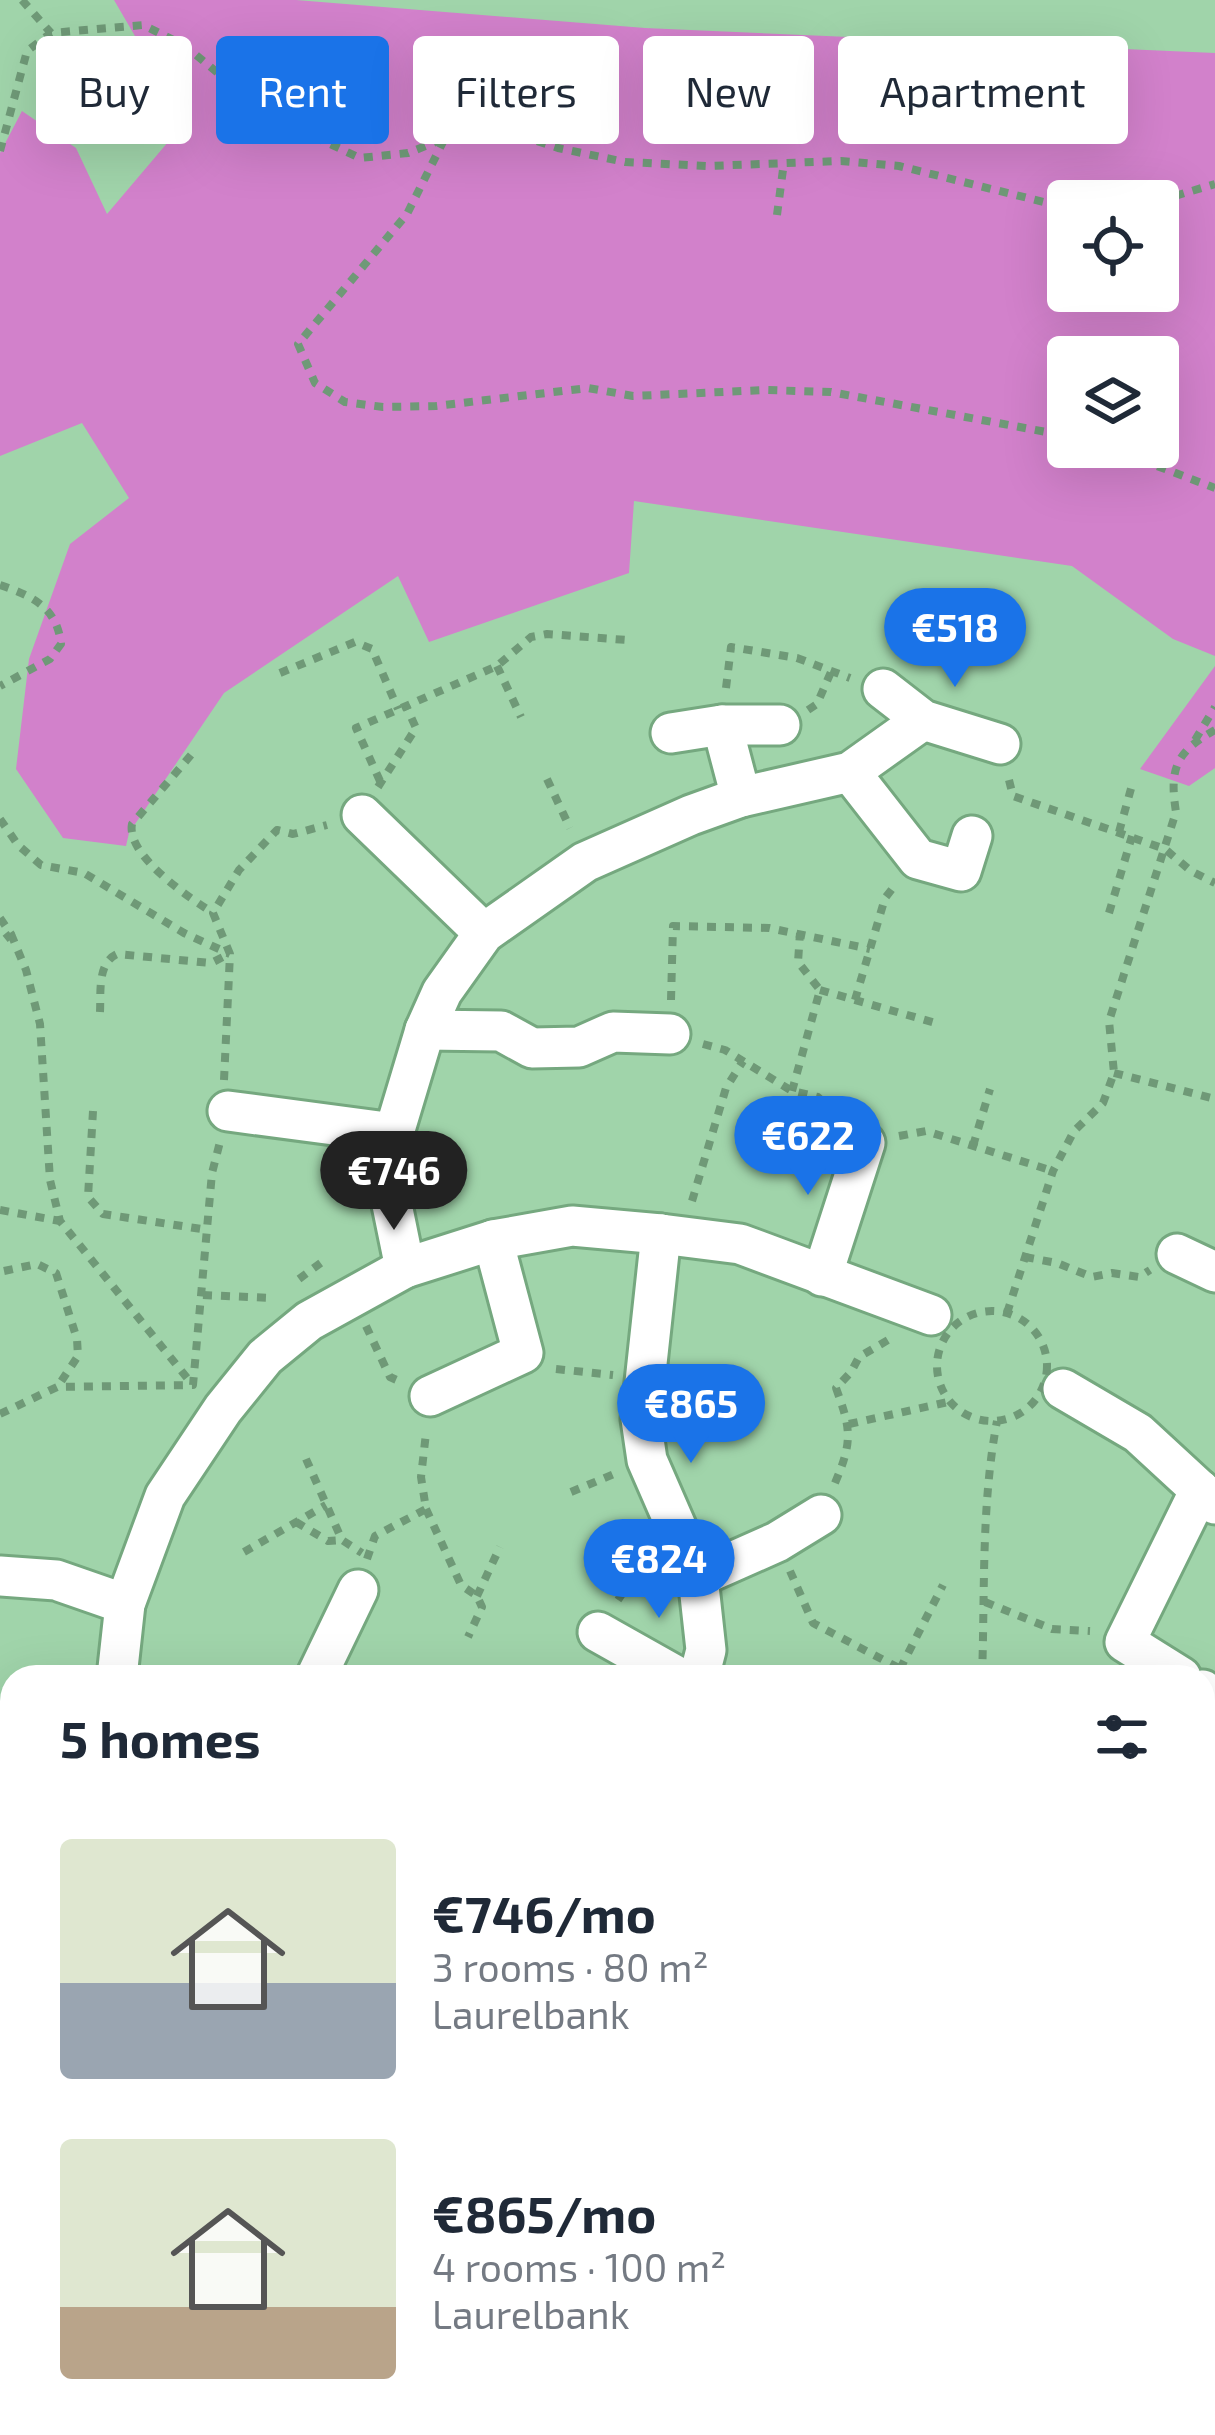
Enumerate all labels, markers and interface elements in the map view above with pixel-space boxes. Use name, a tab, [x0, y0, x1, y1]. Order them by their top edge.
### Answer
chip: Buy	[36, 36, 192, 144]
chip: Rent	[216, 36, 389, 144]
chip: Filters	[413, 36, 619, 144]
chip: New	[643, 36, 814, 144]
chip: Apartment	[838, 36, 1128, 144]
map controls	[1047, 180, 1179, 468]
button: locate	[1047, 180, 1179, 312]
button: layers	[1047, 336, 1179, 468]
pin: €518	[884, 588, 1026, 690]
text: €518	[911, 603, 999, 650]
pin: €622	[737, 1096, 879, 1198]
text: €622	[761, 1111, 855, 1158]
pin: €746	[323, 1131, 465, 1233]
text: €746	[347, 1146, 441, 1193]
pin: €865	[620, 1364, 762, 1466]
text: €865	[644, 1379, 738, 1426]
pin: €824	[588, 1519, 730, 1621]
text: €824	[611, 1534, 707, 1581]
icon: filters	[1089, 1704, 1155, 1770]
text: 5 homes	[60, 1707, 261, 1768]
text: €746/mo	[432, 1882, 656, 1943]
icon: home	[156, 1887, 300, 2031]
text: 3 rooms · 80 m²	[432, 1943, 709, 1990]
text: Laurelbank	[432, 1990, 630, 2037]
text: €865/mo	[432, 2182, 656, 2243]
icon: home	[156, 2187, 300, 2331]
text: 4 rooms · 100 m²	[432, 2243, 726, 2290]
text: Laurelbank	[432, 2290, 630, 2337]

